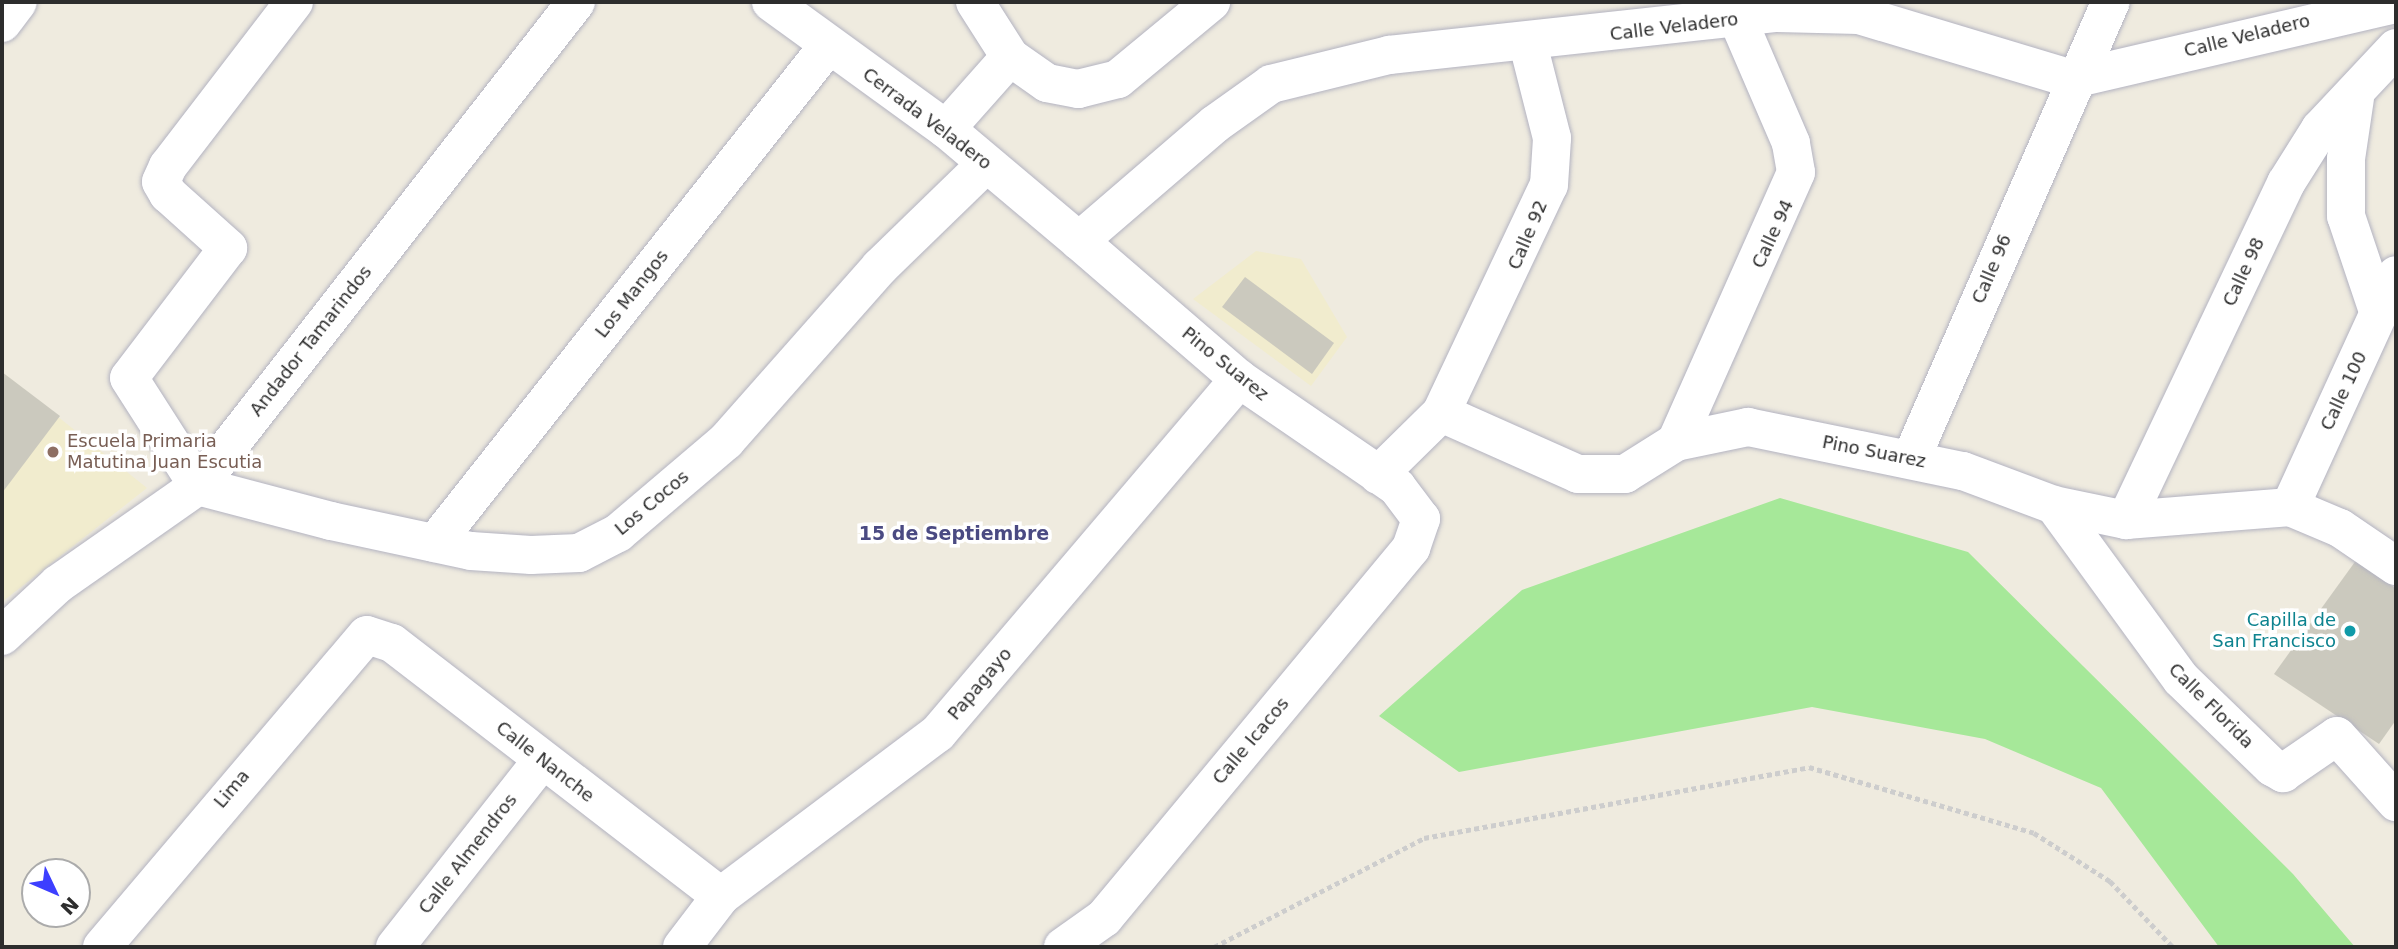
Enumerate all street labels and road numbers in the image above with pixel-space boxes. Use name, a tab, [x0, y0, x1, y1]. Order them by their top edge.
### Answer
street label: Calle Veladero	[1609, 8, 1739, 46]
street label: Calle Veladero	[2182, 10, 2312, 62]
street label: Cerrada Veladero	[858, 63, 996, 175]
street label: Calle 94	[1748, 196, 1798, 272]
street label: Calle 92	[1504, 197, 1552, 273]
street label: Calle 96	[1968, 231, 2016, 307]
street label: Calle 98	[2219, 234, 2269, 310]
street label: Los Mangos	[591, 246, 673, 342]
street label: Andador Tamarindos	[246, 261, 376, 421]
street label: Pino Suarez	[1177, 323, 1273, 405]
street label: Calle 100	[2316, 348, 2372, 434]
street label: Pino Suarez	[1820, 431, 1928, 473]
street label: Los Cocos	[611, 466, 693, 540]
street label: Papagayo	[944, 643, 1016, 725]
street label: Calle Florida	[2164, 659, 2258, 753]
street label: Calle Icacos	[1208, 693, 1294, 789]
street label: Calle Nanche	[492, 717, 598, 807]
street label: Lima	[210, 765, 254, 813]
street label: Calle Almendros	[414, 790, 522, 918]

